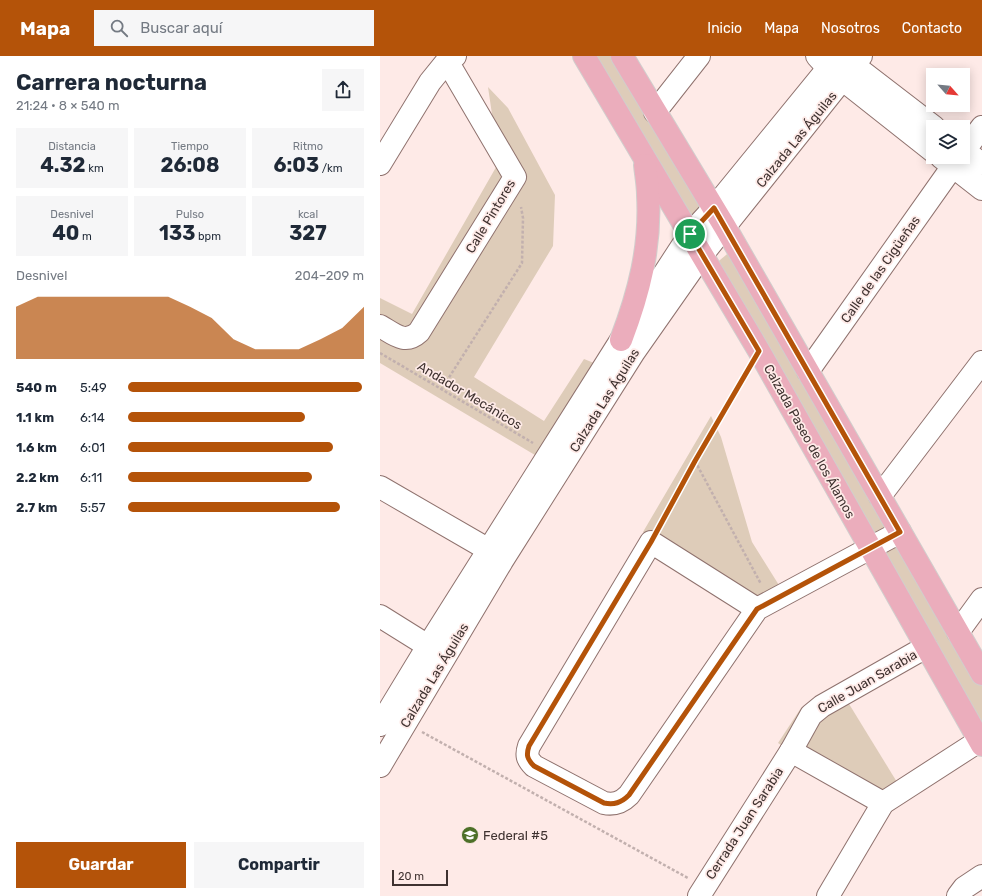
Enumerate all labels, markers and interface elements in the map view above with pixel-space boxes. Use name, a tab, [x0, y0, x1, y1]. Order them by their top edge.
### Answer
search box	[94, 10, 374, 46]
text: Mapa	[20, 17, 70, 40]
icon: search	[108, 17, 130, 39]
text: Buscar aquí	[140, 19, 222, 37]
text: Inicio	[707, 20, 742, 37]
text: Mapa	[764, 20, 799, 37]
text: Nosotros	[821, 20, 880, 37]
text: Contacto	[902, 20, 962, 37]
north arrow	[926, 68, 970, 112]
map controls	[926, 68, 970, 164]
text: Carrera nocturna	[16, 69, 207, 96]
button: share	[322, 69, 364, 111]
street label: Calzada Las Águilas	[753, 88, 841, 191]
text: 21:24 · 8 × 540 m	[16, 98, 119, 113]
button: layers	[926, 120, 970, 164]
text: Distancia	[48, 140, 96, 153]
text: Tiempo	[171, 140, 209, 153]
text: Ritmo	[293, 140, 323, 153]
text: 4.32	[40, 153, 86, 177]
text: 26:08	[161, 153, 220, 177]
text: 6:03	[273, 153, 319, 177]
text: km	[86, 162, 104, 175]
text: /km	[319, 162, 343, 175]
street label: Calle Pintores	[463, 176, 518, 256]
text: Desnivel	[50, 208, 94, 221]
text: Pulso	[176, 208, 204, 221]
text: kcal	[298, 208, 318, 221]
street label: Calle de las Cigüeñas	[838, 213, 924, 326]
pin	[673, 217, 707, 251]
text: 40	[52, 221, 79, 245]
text: 133	[159, 221, 195, 245]
text: 327	[289, 221, 327, 245]
icon: arrive	[679, 223, 701, 245]
text: m	[79, 230, 92, 243]
text: bpm	[195, 230, 221, 243]
text: Desnivel	[16, 268, 67, 283]
text: 204–209 m	[295, 268, 364, 283]
street label: Calzada Las Águilas	[566, 345, 643, 455]
street label: Andador Mecánicos	[415, 358, 525, 433]
street label: Calzada Paseo de los Álamos	[761, 362, 858, 521]
text: 540 m	[16, 380, 57, 395]
text: 5:49	[80, 380, 107, 395]
text: 1.1 km	[16, 410, 54, 425]
text: 6:14	[80, 410, 105, 425]
text: 1.6 km	[16, 440, 57, 455]
text: 6:01	[80, 440, 105, 455]
text: 2.2 km	[16, 470, 59, 485]
text: 6:11	[80, 470, 102, 485]
text: 2.7 km	[16, 500, 57, 515]
text: 5:57	[80, 500, 105, 515]
street label: Calzada Las Águilas	[397, 620, 473, 731]
street label: Calle Juan Sarabia	[815, 647, 920, 716]
street label: Cerrada Juan Sarabia	[703, 764, 786, 882]
school or university icon: Federal #5	[460, 825, 480, 845]
place label: Federal #5	[483, 828, 548, 843]
button: Guardar	[16, 842, 186, 888]
button: Compartir	[194, 842, 364, 888]
scale bar	[392, 868, 448, 887]
text: 20 m	[398, 870, 424, 883]

